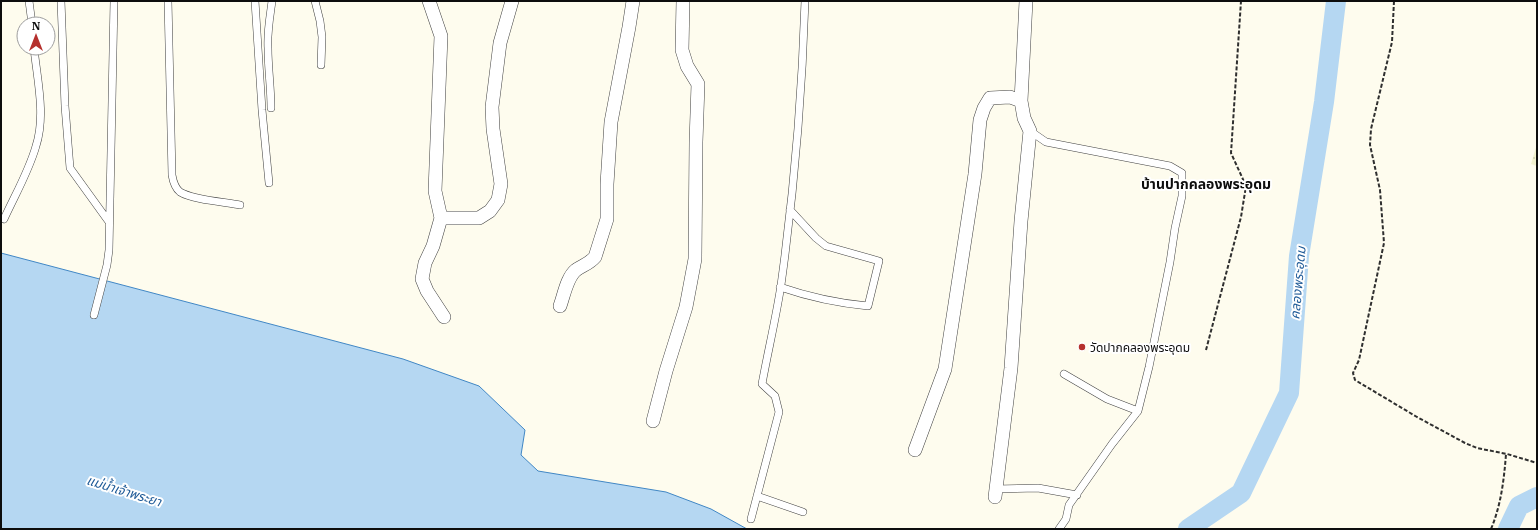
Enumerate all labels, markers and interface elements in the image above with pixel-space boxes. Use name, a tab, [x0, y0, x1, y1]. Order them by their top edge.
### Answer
north arrow	[16, 16, 56, 56]
text: N	[32, 19, 41, 33]
district label: บ้านปากคลองพระอุดม	[1141, 175, 1271, 193]
water label: คลองพระอุดม	[1286, 245, 1310, 320]
place label: วัดปากคลองพระอุดม	[1090, 340, 1190, 355]
marker: วัดปากคลองพระอุดม	[1077, 342, 1087, 352]
water label: แม่น้ำเจ้าพระยา	[85, 471, 164, 511]

